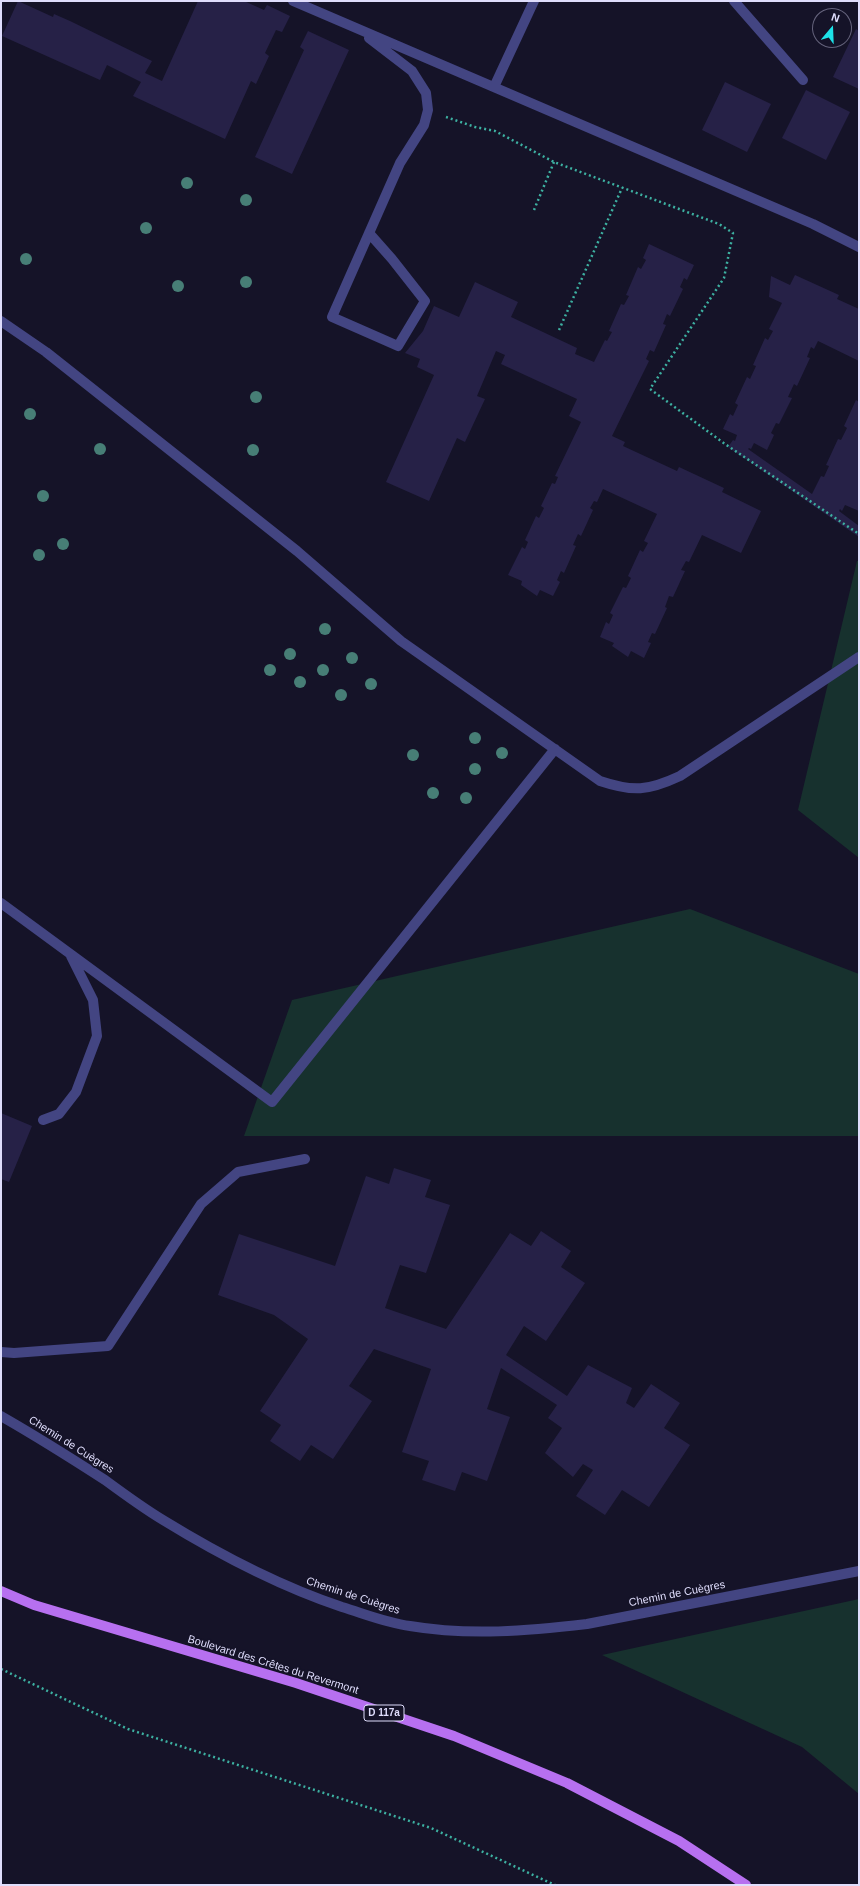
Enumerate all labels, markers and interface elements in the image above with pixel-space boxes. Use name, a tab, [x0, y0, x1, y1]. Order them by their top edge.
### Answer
north arrow	[812, 8, 852, 48]
text: N	[830, 11, 841, 25]
street label: Chemin de Cuègres	[26, 1413, 116, 1477]
street label: Chemin de Cuègres	[304, 1575, 402, 1617]
street label: Chemin de Cuègres	[628, 1578, 726, 1610]
street label: Boulevard des Crêtes du Revermont	[186, 1633, 360, 1697]
road number: D 117a	[364, 1705, 404, 1721]

